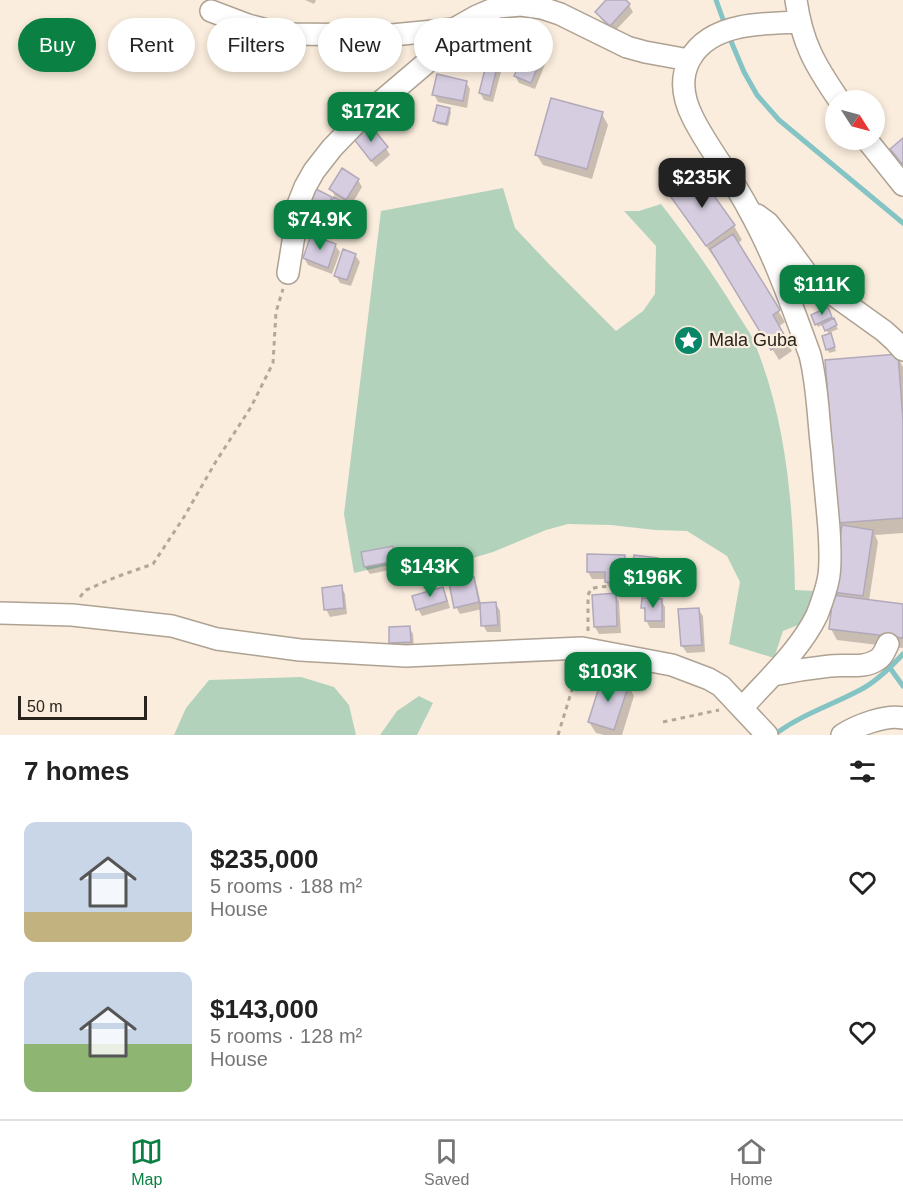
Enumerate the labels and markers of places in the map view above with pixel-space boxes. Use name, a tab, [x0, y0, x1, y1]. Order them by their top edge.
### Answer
pin: $172K	[329, 92, 413, 143]
pin: $235K	[660, 158, 744, 209]
pin: $74.9K	[271, 200, 369, 251]
pin: $111K	[780, 265, 864, 316]
place icon: Mala Guba	[672, 324, 704, 356]
place label: Mala Guba	[709, 330, 798, 350]
pin: $143K	[388, 547, 472, 598]
pin: $196K	[611, 558, 695, 609]
pin: $103K	[566, 652, 650, 703]

